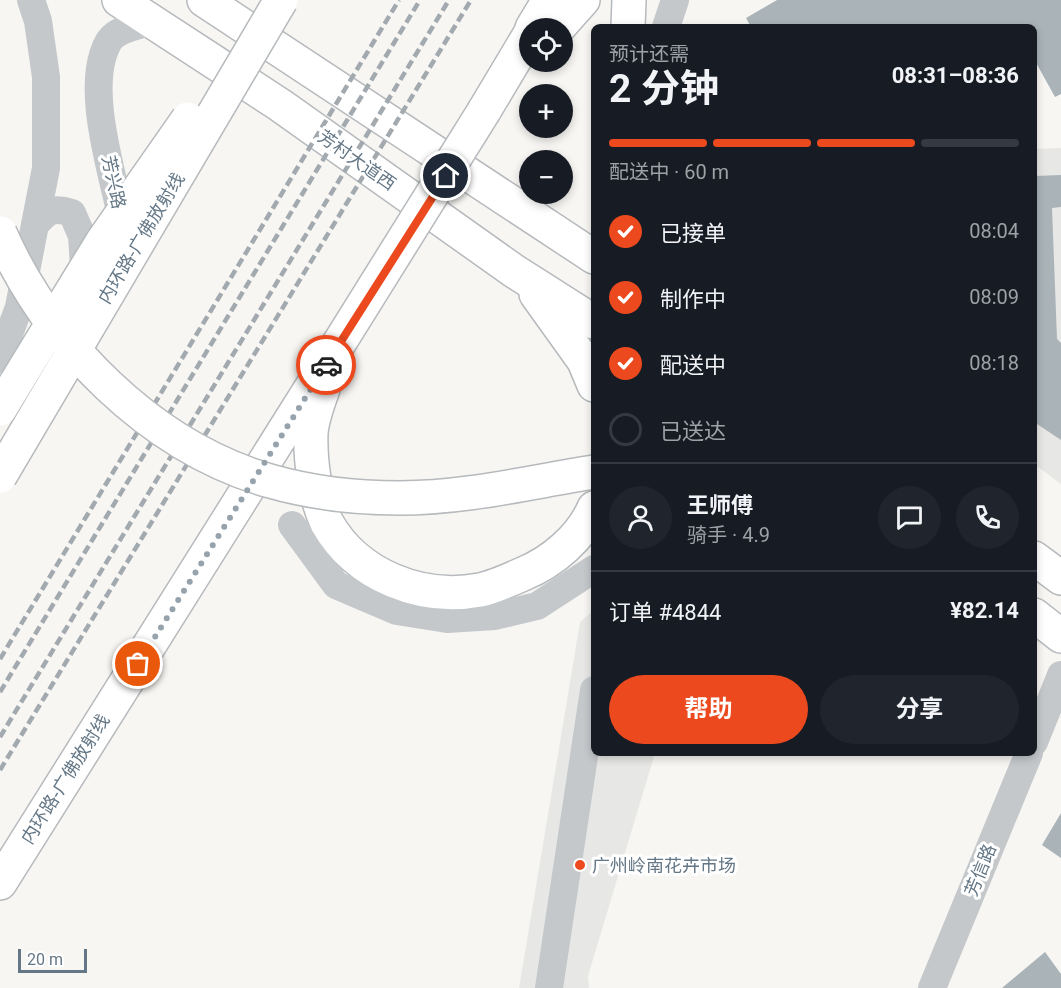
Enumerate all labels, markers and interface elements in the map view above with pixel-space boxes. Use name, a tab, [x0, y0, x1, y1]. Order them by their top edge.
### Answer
map controls	[519, 18, 573, 204]
button: locate	[519, 18, 573, 72]
text: 预计还需	[609, 42, 689, 66]
text: 08:31–08:36	[892, 63, 1019, 88]
text: 2 分钟	[609, 66, 719, 112]
button: +	[519, 84, 573, 138]
street label: 芳村大道西	[314, 126, 400, 194]
pin	[420, 150, 471, 201]
button: −	[519, 150, 573, 204]
street label: 芳兴路	[98, 153, 130, 211]
icon: home	[429, 159, 462, 192]
text: 配送中 · 60 m	[609, 160, 729, 184]
street label: 内环路-广佛放射线	[94, 169, 188, 307]
icon: check	[609, 215, 642, 248]
text: 08:04	[969, 219, 1019, 243]
text: 已接单	[660, 221, 726, 246]
icon: check	[609, 281, 642, 314]
text: 08:09	[969, 285, 1019, 309]
text: 制作中	[660, 287, 726, 312]
courier	[296, 335, 356, 395]
icon: check	[609, 347, 642, 380]
icon: car	[310, 349, 343, 382]
text: 08:18	[969, 351, 1019, 375]
text: 配送中	[660, 353, 726, 378]
text: 已送达	[660, 419, 726, 444]
button: person	[609, 486, 672, 549]
button: chat	[878, 486, 941, 549]
button: phone	[956, 486, 1019, 549]
text: 王师傅	[687, 493, 753, 518]
text: 骑手 · 4.9	[687, 523, 770, 547]
text: ¥82.14	[950, 598, 1019, 623]
text: 订单 #4844	[609, 600, 721, 625]
pin	[112, 638, 163, 689]
icon: bag	[121, 647, 154, 680]
button: 帮助	[609, 675, 808, 744]
button: 分享	[820, 675, 1019, 744]
street label: 内环路-广佛放射线	[17, 710, 113, 848]
street label: 芳信路	[960, 841, 1000, 899]
place label: 广州岭南花卉市场	[592, 855, 736, 876]
marker: 广州岭南花卉市场	[573, 858, 587, 872]
scale bar	[18, 946, 87, 974]
text: 20 m	[27, 950, 63, 969]

